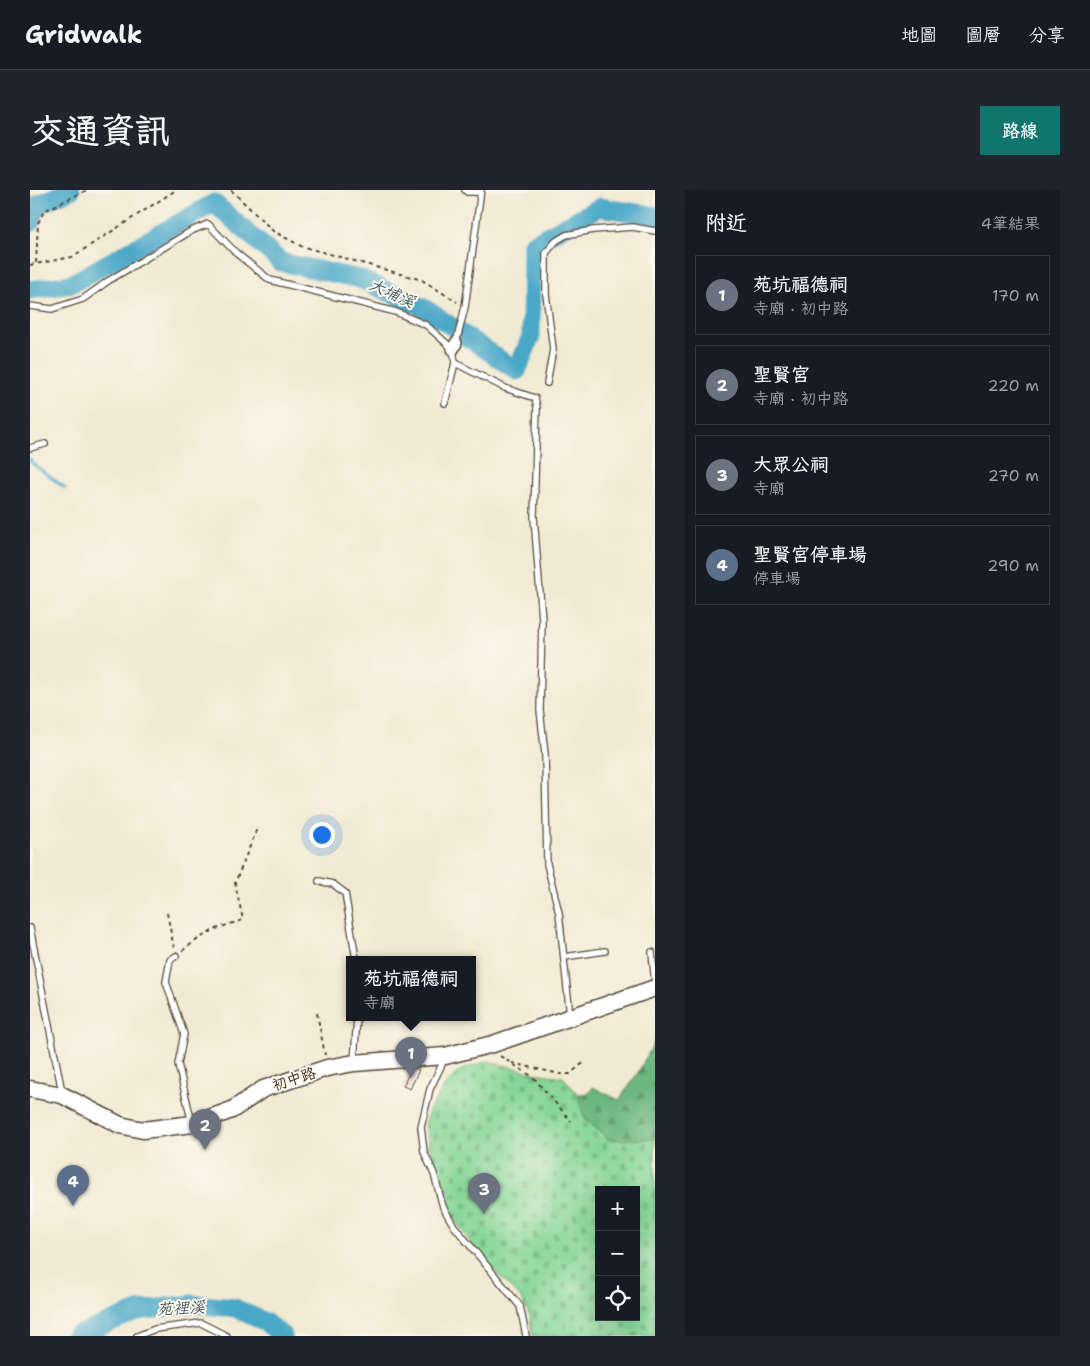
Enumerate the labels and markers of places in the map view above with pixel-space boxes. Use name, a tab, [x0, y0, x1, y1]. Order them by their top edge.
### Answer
pin: 1	[395, 1037, 427, 1078]
pin: 2	[189, 1109, 221, 1150]
pin: 4	[57, 1165, 89, 1206]
pin: 3	[468, 1173, 500, 1214]

